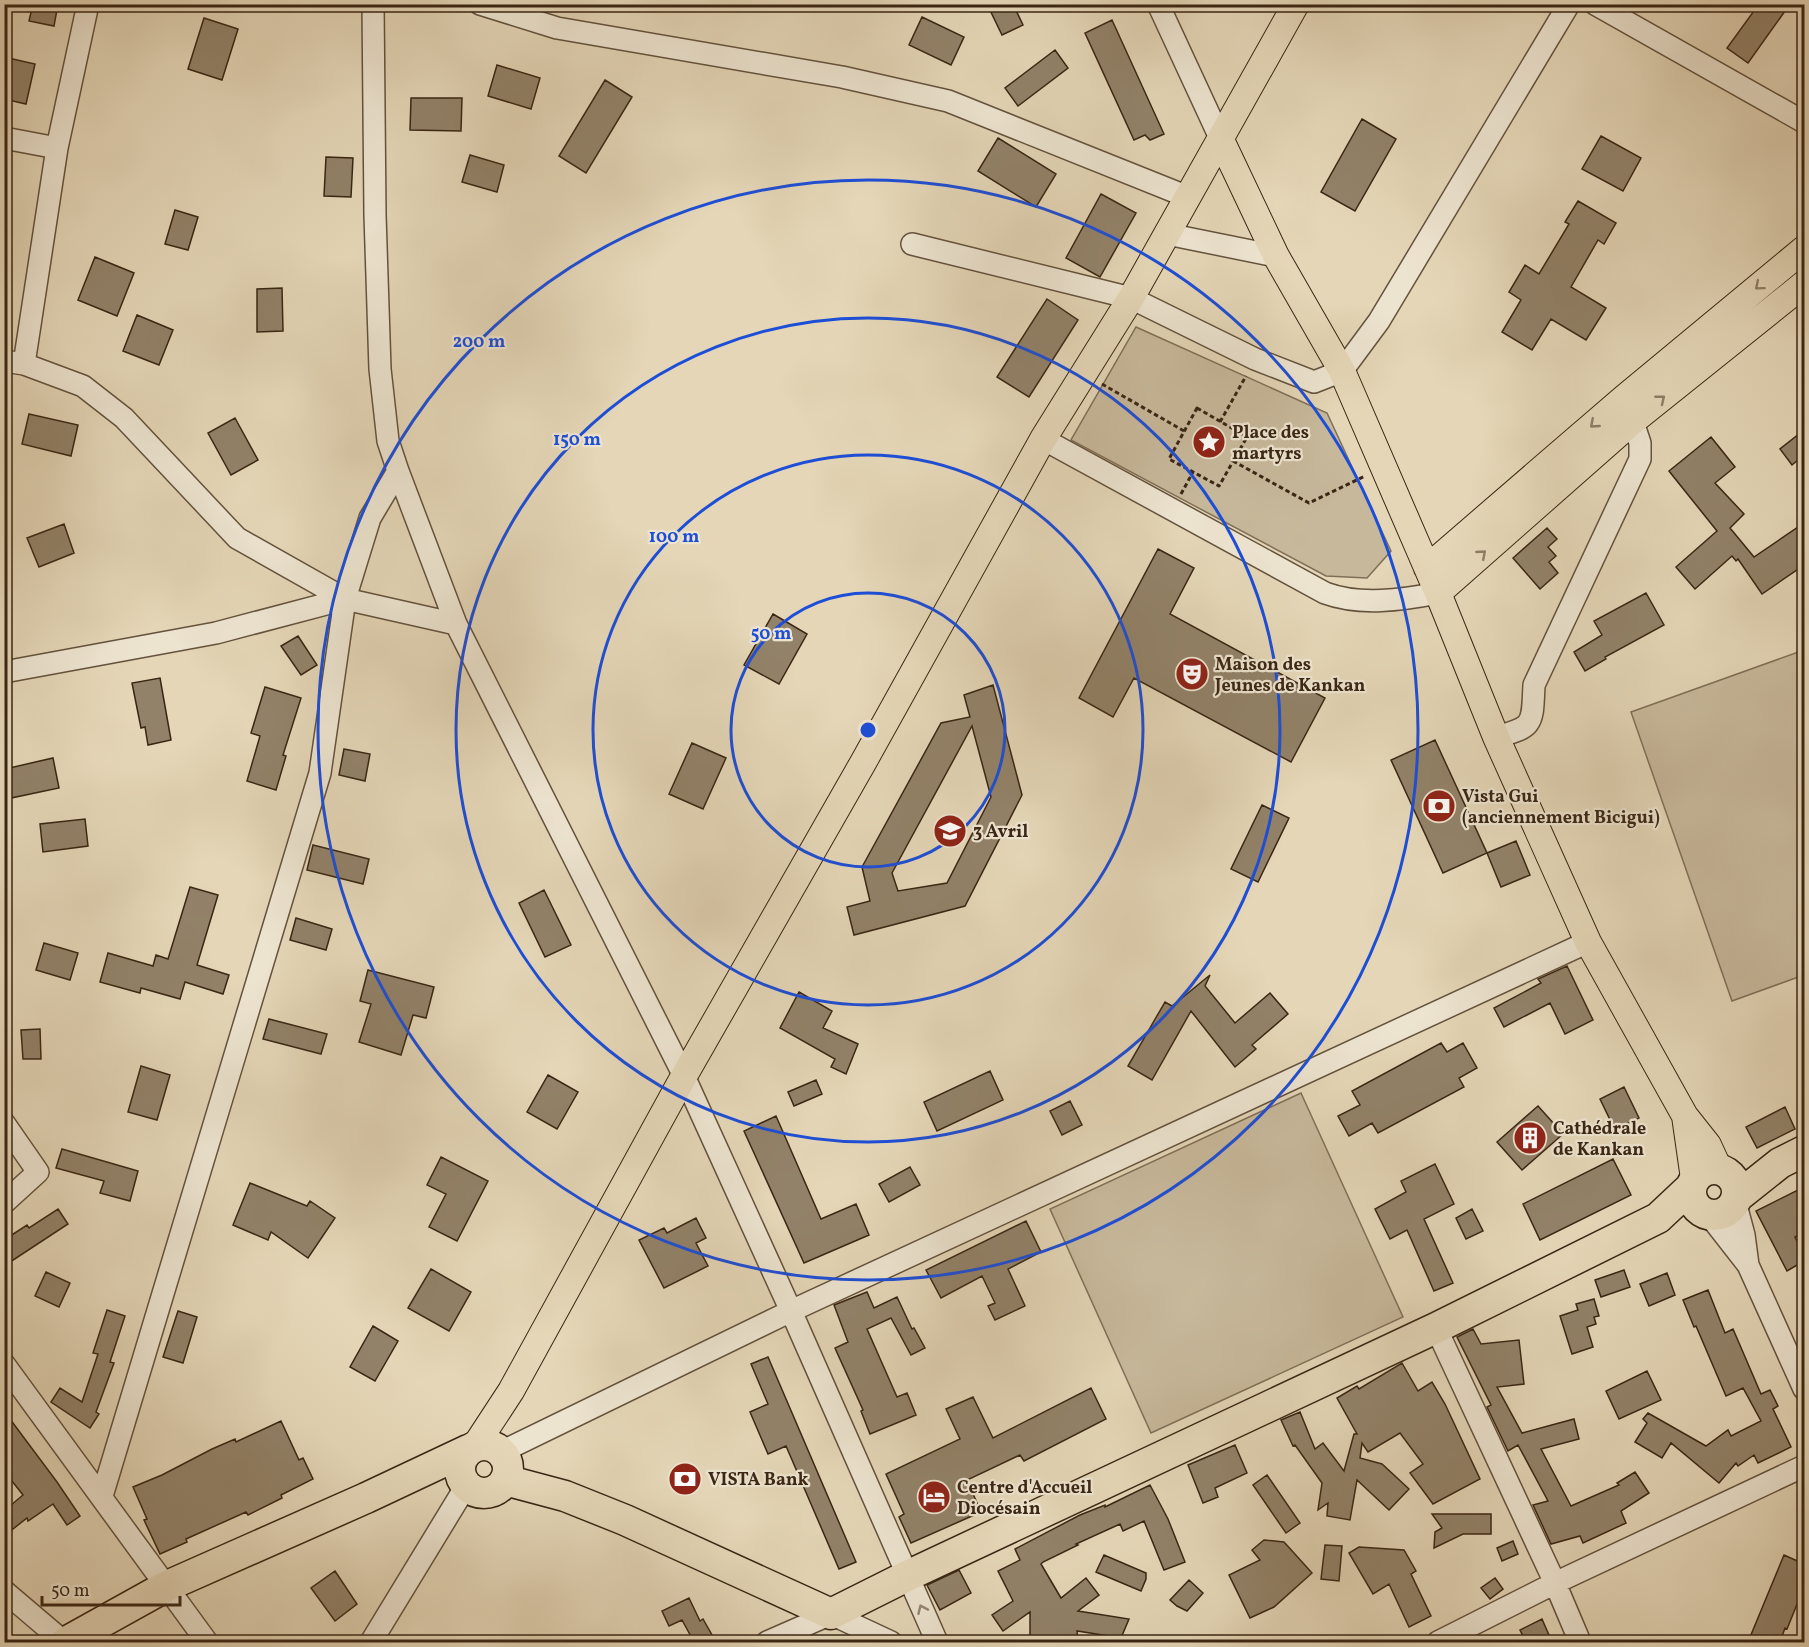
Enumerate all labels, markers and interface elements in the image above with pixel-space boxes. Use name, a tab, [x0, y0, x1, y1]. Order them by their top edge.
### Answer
one-way arrow	[1755, 279, 1766, 290]
text: 200 m	[453, 330, 505, 355]
one-way arrow	[1654, 395, 1665, 406]
one-way arrow	[1589, 417, 1600, 428]
place label: Place des martyrs	[1232, 421, 1309, 467]
place icon: Place des martyrs	[1191, 424, 1227, 460]
text: 150 m	[553, 428, 601, 453]
text: 100 m	[649, 525, 699, 550]
one-way arrow	[1475, 550, 1486, 561]
text: 50 m	[751, 622, 791, 647]
place label: Maison des Jeunes de Kankan	[1214, 653, 1366, 699]
theatre icon: Maison des Jeunes de Kankan	[1174, 656, 1210, 692]
centre of rings	[858, 720, 878, 740]
place label: Vista Gui (anciennement Bicigui)	[1462, 785, 1660, 831]
bank icon: Vista Gui (anciennement Bicigui)	[1421, 788, 1457, 824]
school or university icon: 3 Avril	[932, 813, 968, 849]
place label: 3 Avril	[973, 820, 1028, 845]
place label: Cathédrale de Kankan	[1553, 1117, 1646, 1163]
building icon: Cathédrale de Kankan	[1512, 1120, 1548, 1156]
bank icon: VISTA Bank	[667, 1461, 703, 1497]
place label: VISTA Bank	[708, 1468, 809, 1493]
place label: Centre d'Accueil Diocésain	[957, 1476, 1092, 1522]
hotel icon: Centre d'Accueil Diocésain	[916, 1479, 952, 1515]
scale bar	[42, 1569, 180, 1607]
text: 50 m	[51, 1579, 90, 1604]
one-way arrow	[917, 1605, 929, 1616]

